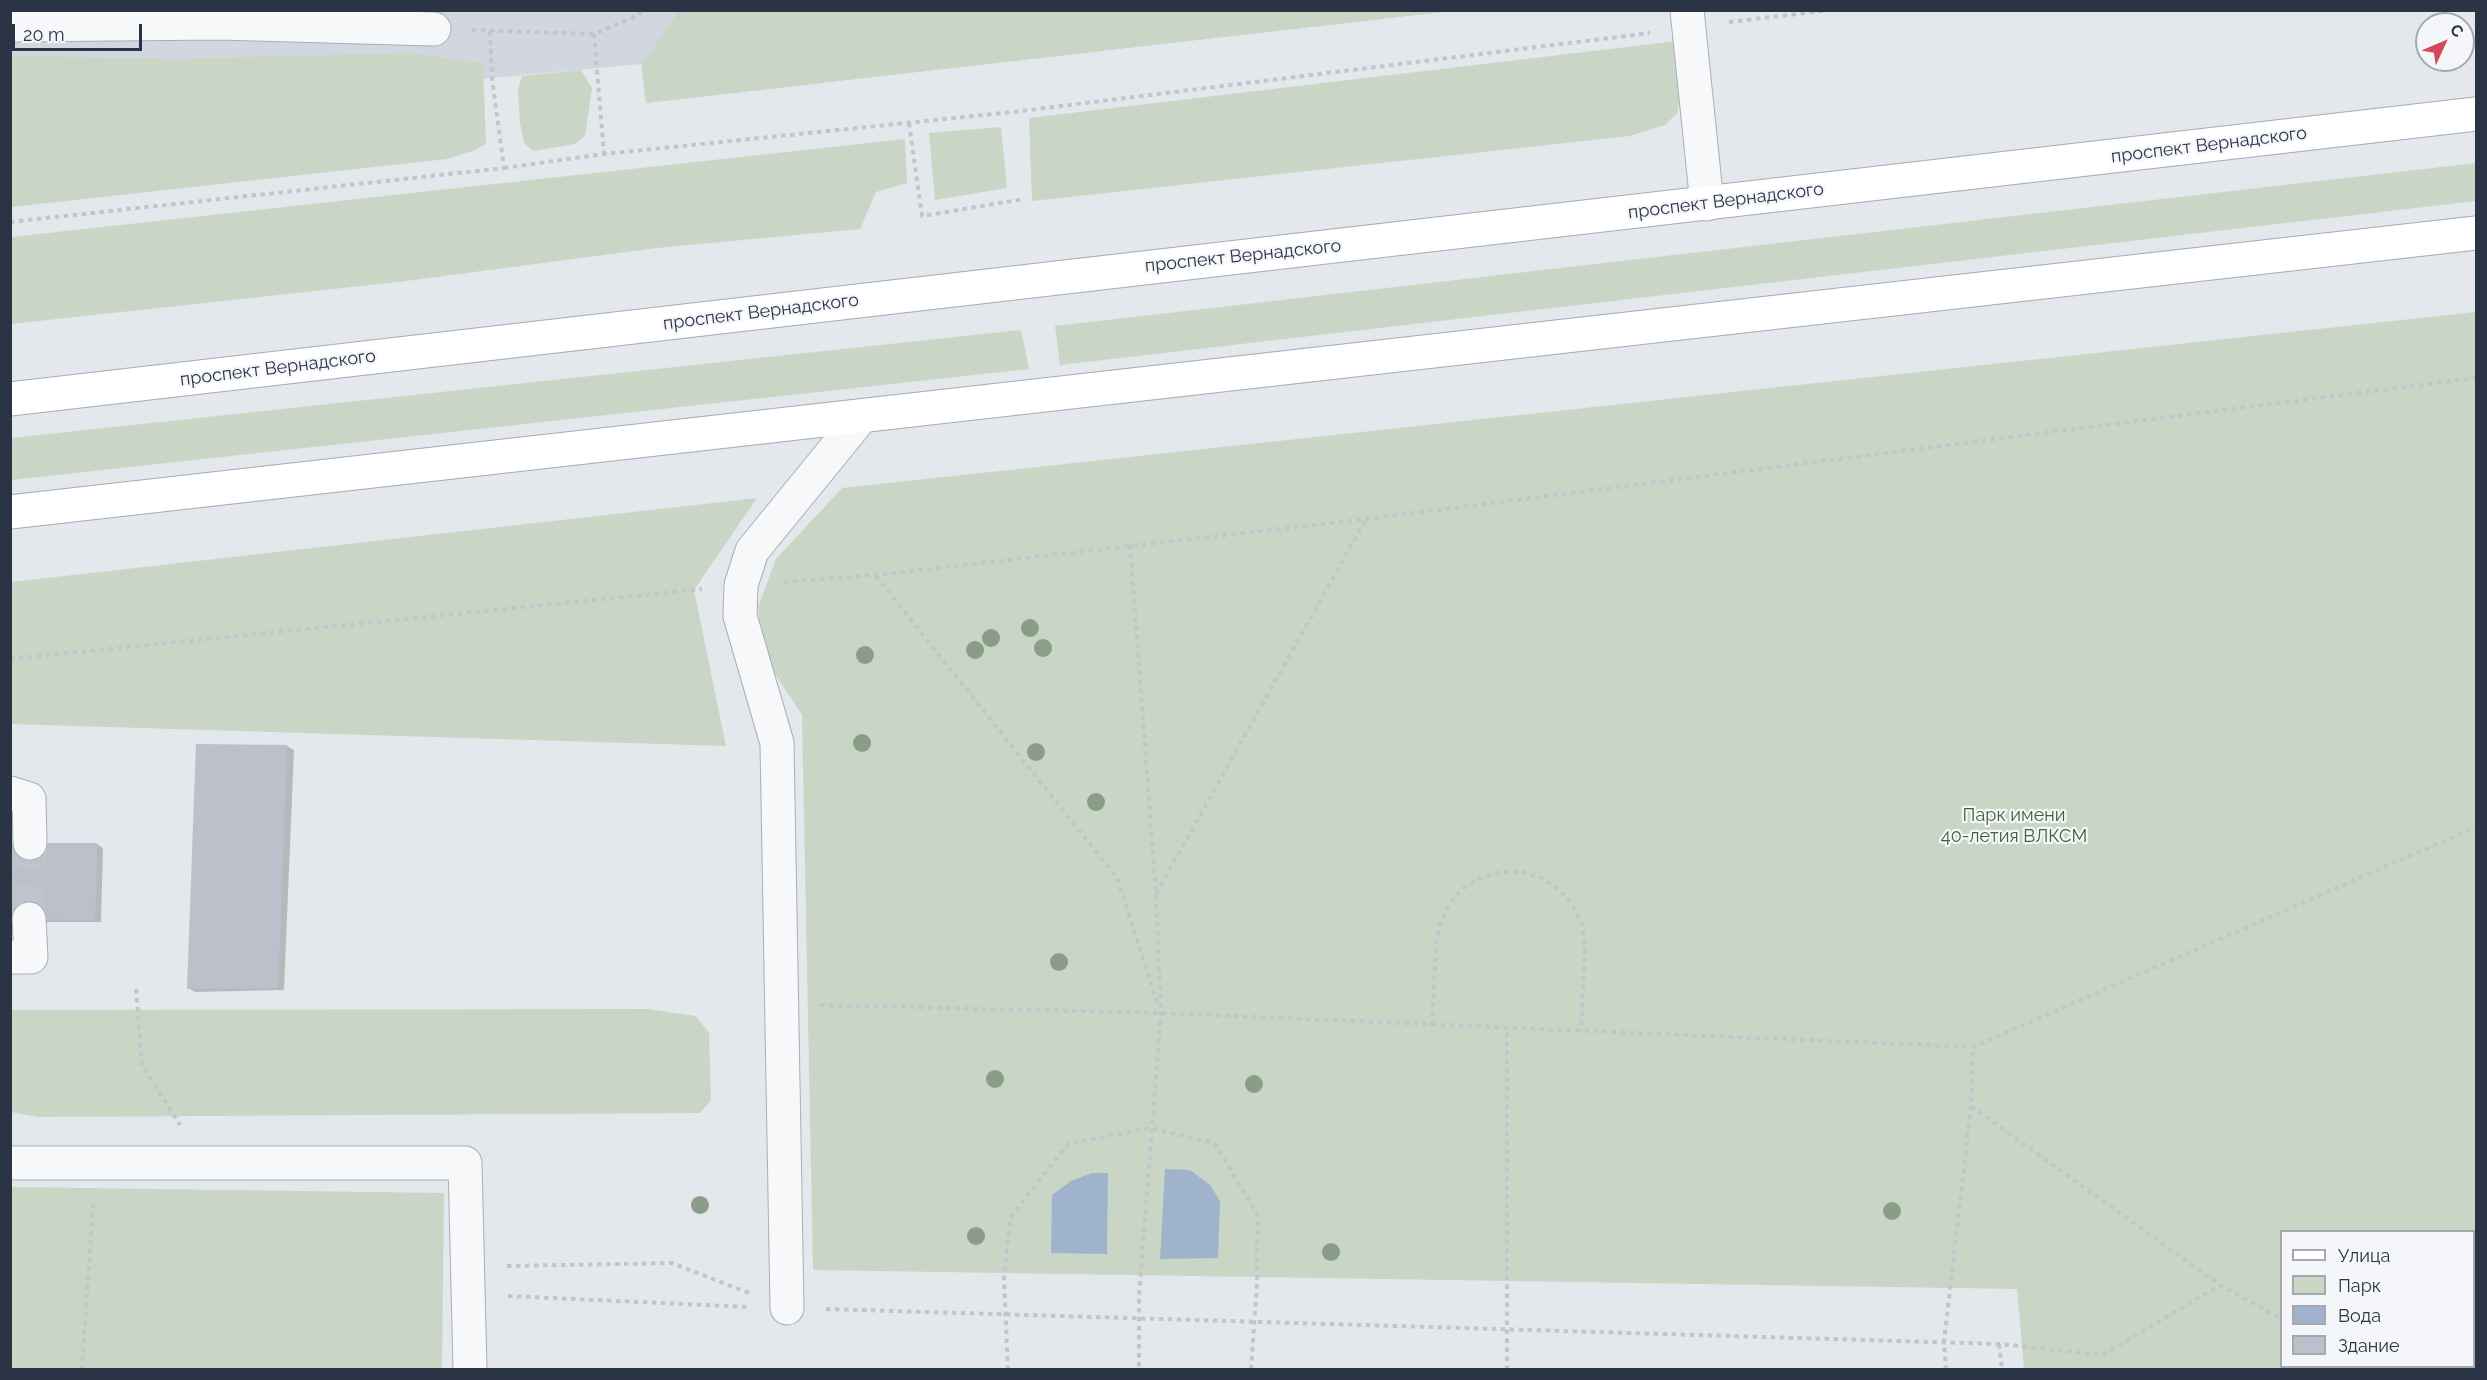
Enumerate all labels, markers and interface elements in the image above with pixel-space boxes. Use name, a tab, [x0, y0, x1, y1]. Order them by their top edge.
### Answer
scale bar	[15, 12, 146, 50]
north arrow	[2415, 12, 2475, 72]
text: С	[2446, 20, 2468, 41]
text: 20 m	[23, 24, 65, 45]
street label: проспект Вернадского	[2110, 122, 2308, 168]
street label: проспект Вернадского	[1627, 178, 1825, 224]
street label: проспект Вернадского	[1144, 235, 1342, 277]
street label: проспект Вернадского	[662, 289, 860, 335]
street label: проспект Вернадского	[179, 345, 377, 391]
park label: Парк имени 40-летия ВЛКСМ	[1941, 805, 2087, 848]
legend	[2280, 1230, 2475, 1368]
text: Улица	[2338, 1245, 2390, 1266]
text: Парк	[2338, 1275, 2381, 1296]
text: Вода	[2338, 1305, 2381, 1326]
text: Здание	[2338, 1335, 2400, 1356]

